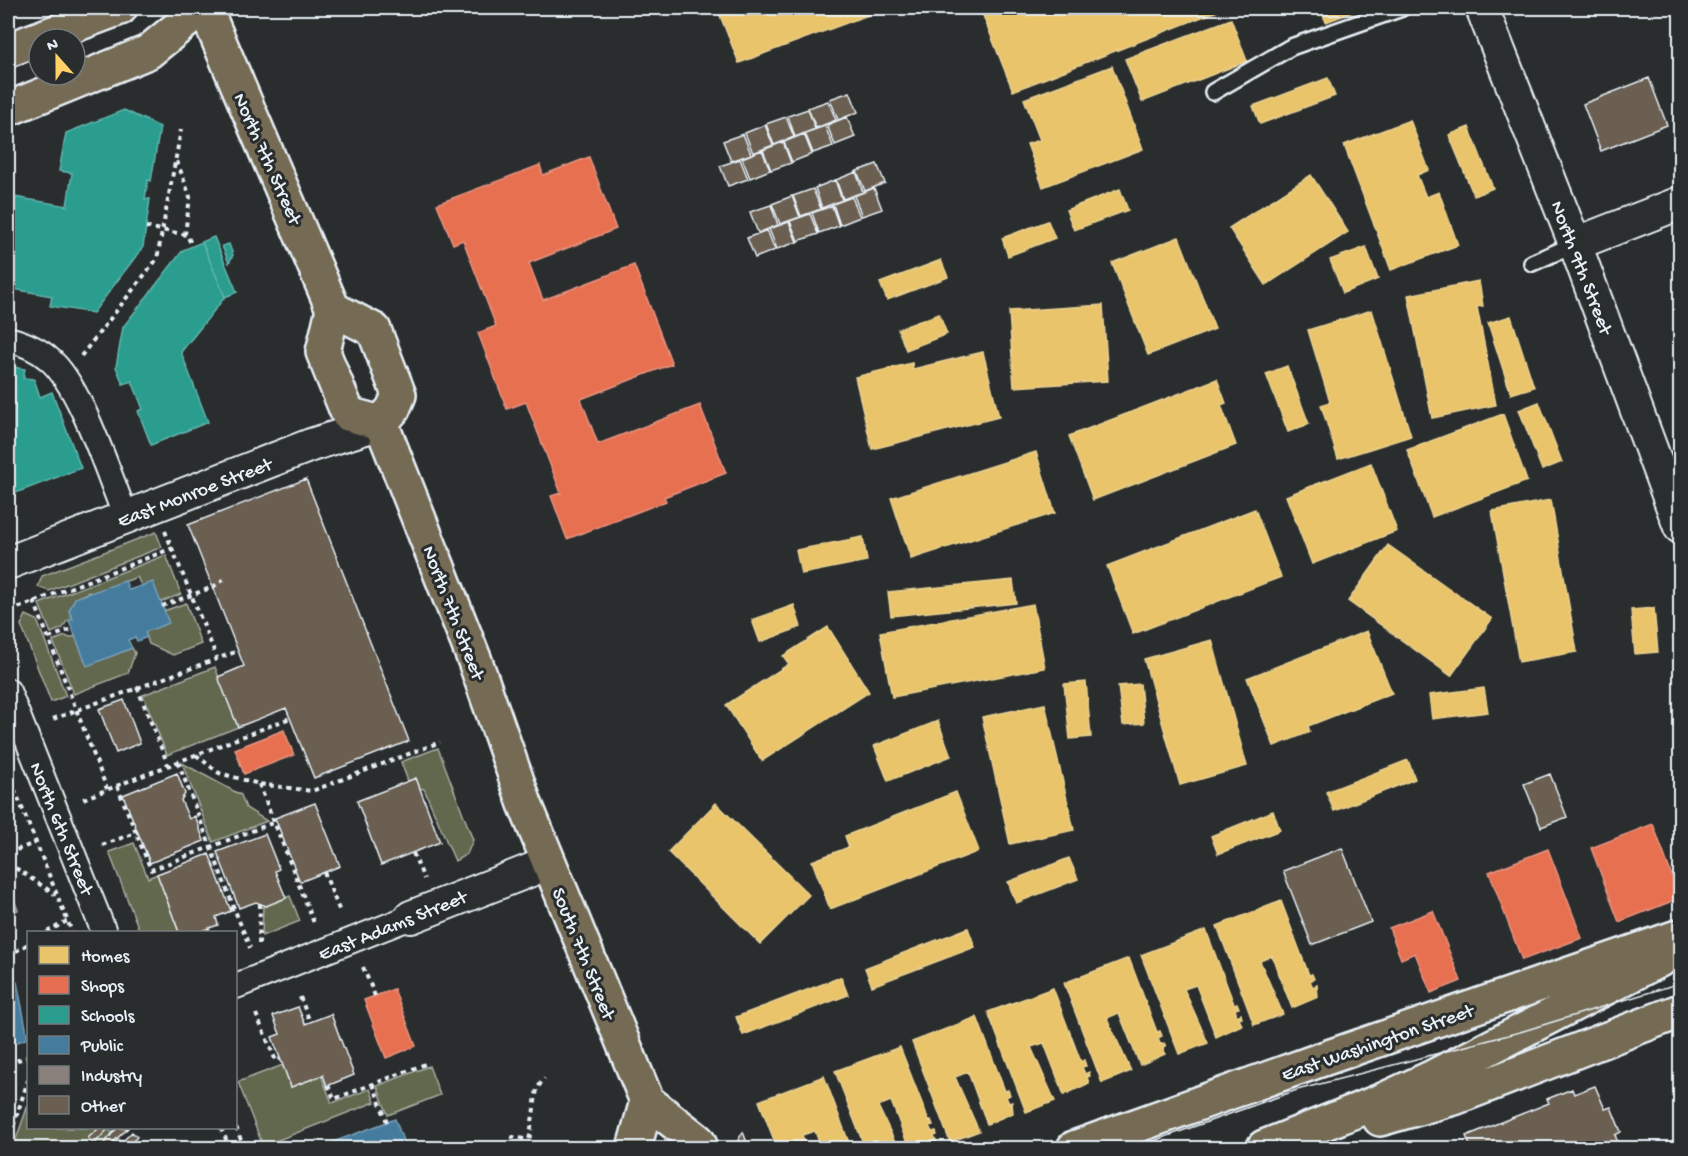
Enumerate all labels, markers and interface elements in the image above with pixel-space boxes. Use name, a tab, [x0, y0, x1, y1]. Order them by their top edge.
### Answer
north arrow	[27, 27, 87, 87]
text: N	[45, 35, 62, 57]
street label: North 7th Street	[227, 90, 306, 230]
street label: North 9th Street	[1544, 198, 1616, 340]
street label: East Monroe Street	[115, 454, 277, 534]
street label: North 7th Street	[416, 543, 488, 685]
street label: North 6th Street	[23, 760, 98, 901]
street label: South 7th Street	[545, 885, 619, 1025]
street label: East Adams Street	[316, 886, 473, 968]
legend	[27, 931, 237, 1129]
text: Homes	[81, 947, 131, 968]
text: Shops	[81, 977, 125, 998]
street label: East Washington Street	[1279, 1000, 1479, 1088]
text: Schools	[81, 1007, 136, 1028]
text: Public	[80, 1037, 124, 1058]
text: Industry	[81, 1067, 142, 1088]
text: Other	[81, 1097, 126, 1118]

